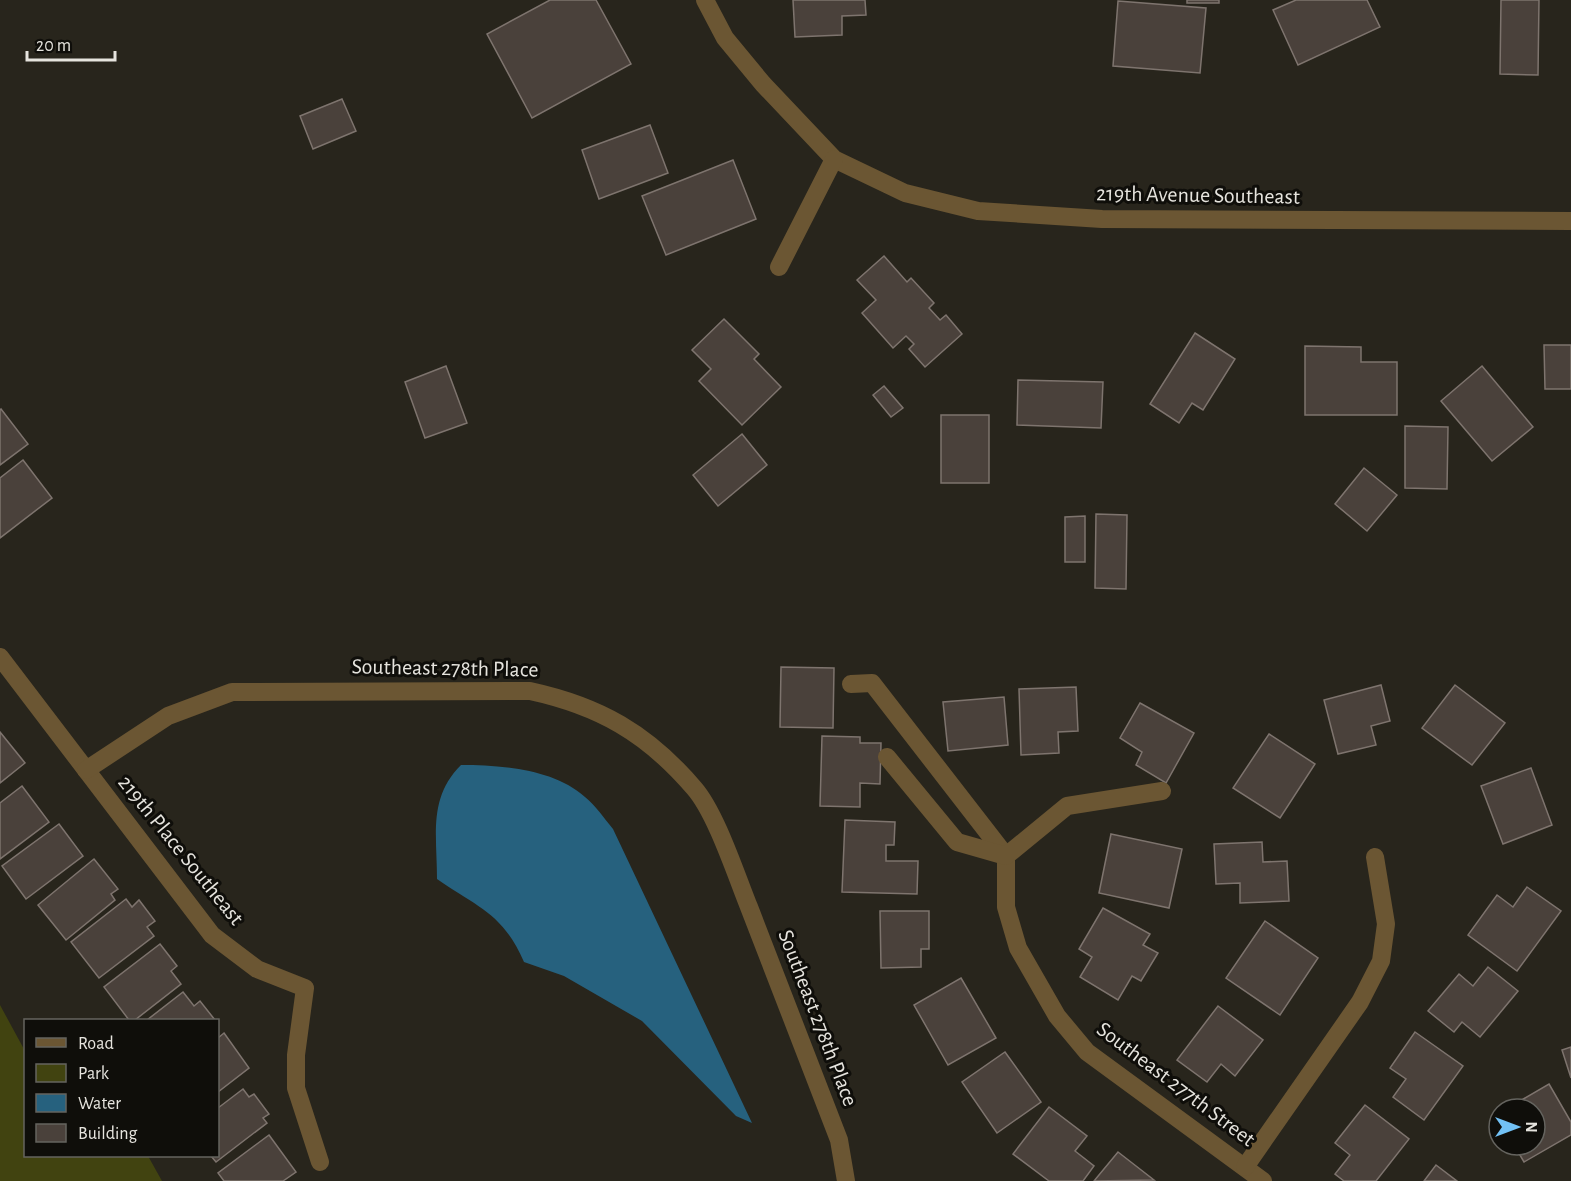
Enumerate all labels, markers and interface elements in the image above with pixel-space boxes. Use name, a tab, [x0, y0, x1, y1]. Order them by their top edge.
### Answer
scale bar	[27, 24, 116, 62]
text: 20 m	[36, 37, 71, 55]
street label: 219th Avenue Southeast	[1096, 182, 1300, 208]
street label: Southeast 278th Place	[351, 655, 539, 681]
street label: 219th Place Southeast	[114, 771, 248, 929]
street label: Southeast 278th Place	[774, 927, 862, 1109]
street label: Southeast 277th Street	[1093, 1018, 1259, 1150]
legend	[24, 1019, 219, 1157]
text: Road	[78, 1035, 114, 1053]
text: Park	[78, 1065, 110, 1083]
text: Water	[78, 1095, 121, 1113]
north arrow	[1487, 1097, 1547, 1157]
text: N	[1523, 1121, 1539, 1133]
text: Building	[78, 1125, 138, 1143]

